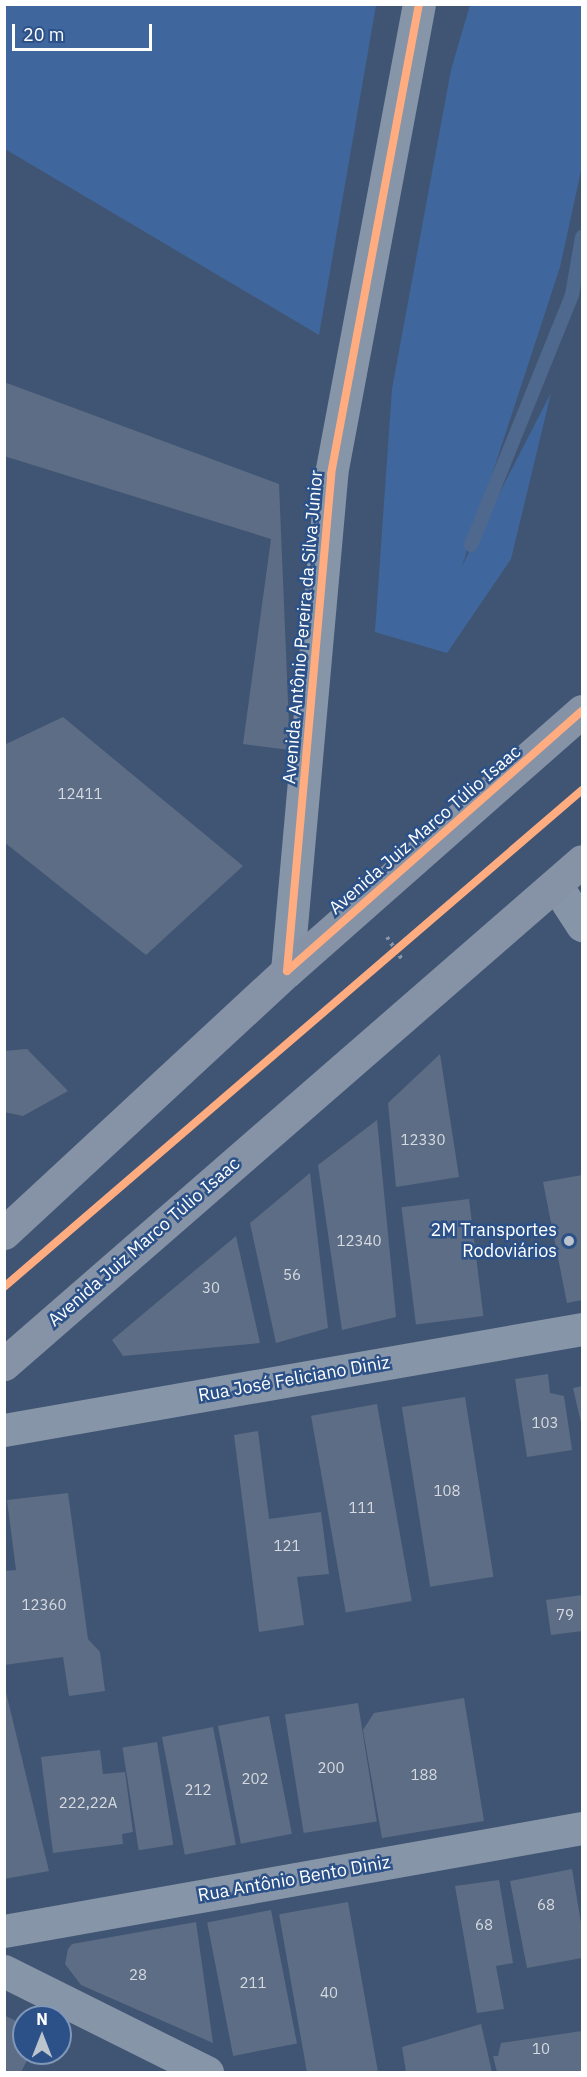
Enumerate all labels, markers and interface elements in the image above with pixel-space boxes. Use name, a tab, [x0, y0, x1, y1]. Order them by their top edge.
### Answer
scale bar	[15, 12, 154, 50]
text: 20 m	[23, 23, 65, 46]
street label: Avenida Antônio Pereira da Silva Júnior	[279, 469, 327, 785]
street label: Avenida Juiz Marco Túlio Isaac	[325, 741, 525, 919]
house number: 12411	[58, 785, 102, 803]
house number: 12330	[401, 1131, 445, 1149]
street label: Avenida Juiz Marco Túlio Isaac	[44, 1153, 244, 1331]
place label: 2M Transportes Rodoviários	[431, 1220, 557, 1262]
house number: 12340	[337, 1232, 381, 1250]
marker: 2M Transportes Rodoviários	[562, 1234, 576, 1248]
house number: 56	[283, 1266, 301, 1284]
house number: 30	[202, 1279, 220, 1297]
street label: Rua José Feliciano Diniz	[197, 1352, 391, 1406]
house number: 103	[532, 1414, 558, 1432]
house number: 108	[434, 1482, 460, 1500]
house number: 111	[349, 1499, 375, 1517]
house number: 121	[274, 1537, 300, 1555]
house number: 12360	[22, 1596, 66, 1614]
house number: 79	[556, 1606, 574, 1624]
house number: 200	[318, 1759, 344, 1777]
house number: 188	[411, 1766, 437, 1784]
house number: 202	[242, 1770, 268, 1788]
house number: 212	[185, 1781, 211, 1799]
house number: 222,22A	[59, 1794, 117, 1812]
street label: Rua Antônio Bento Diniz	[196, 1851, 392, 1907]
house number: 68	[537, 1896, 555, 1914]
house number: 68	[475, 1916, 493, 1934]
house number: 28	[129, 1966, 147, 1984]
house number: 211	[240, 1974, 266, 1992]
house number: 40	[320, 1984, 338, 2002]
north arrow	[12, 2005, 72, 2065]
text: N	[36, 2009, 48, 2029]
house number: 10	[532, 2040, 550, 2058]

